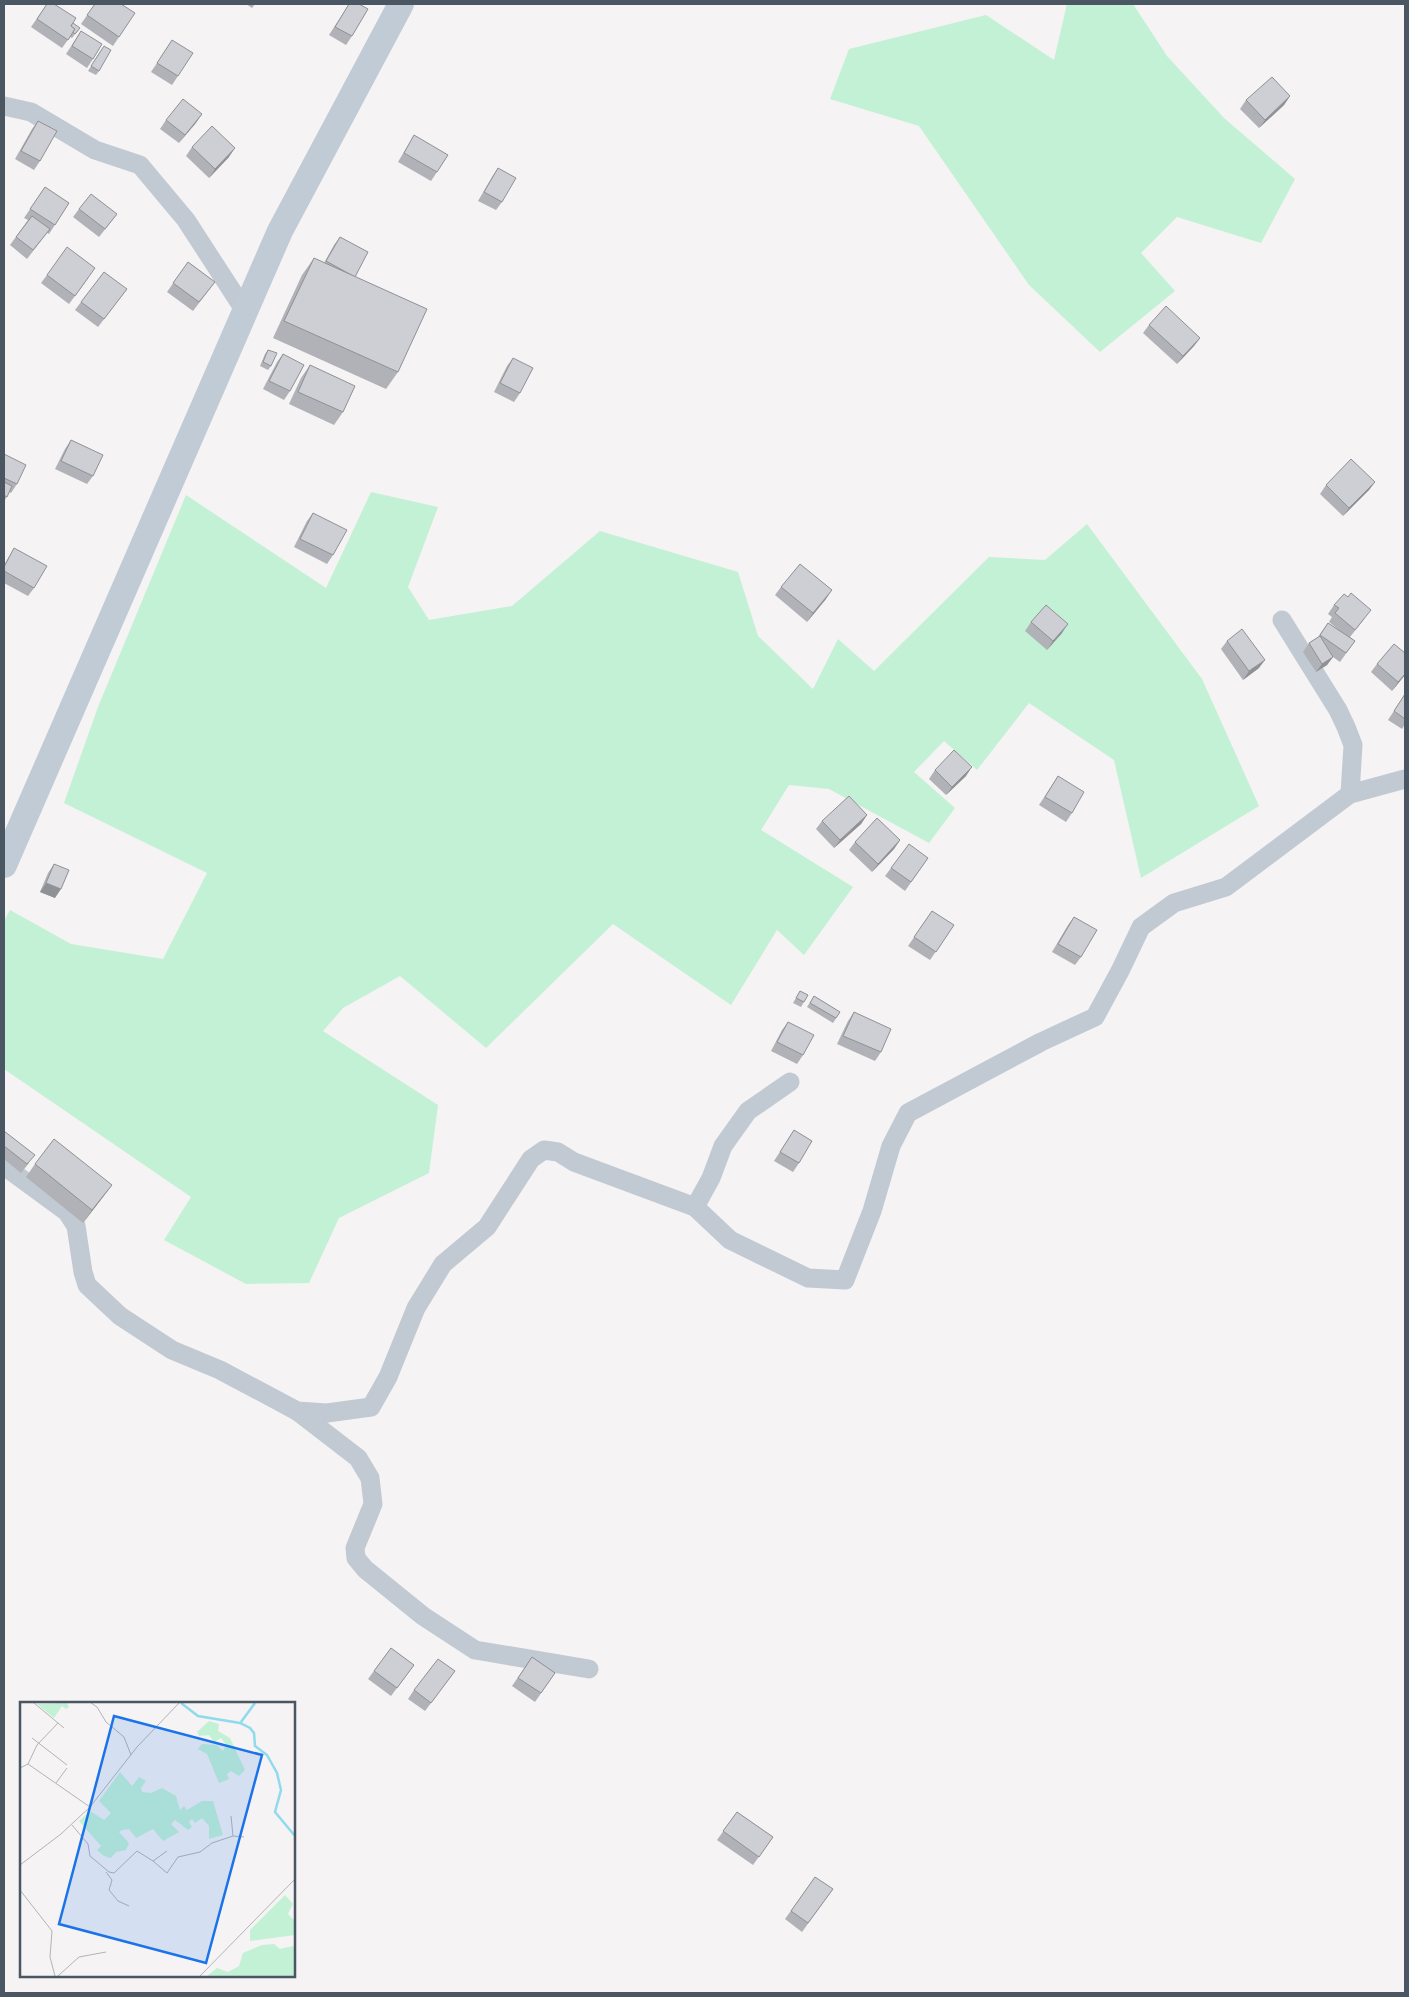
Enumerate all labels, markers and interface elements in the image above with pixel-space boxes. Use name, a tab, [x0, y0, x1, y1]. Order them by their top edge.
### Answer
inset map	[20, 1702, 295, 1977]

